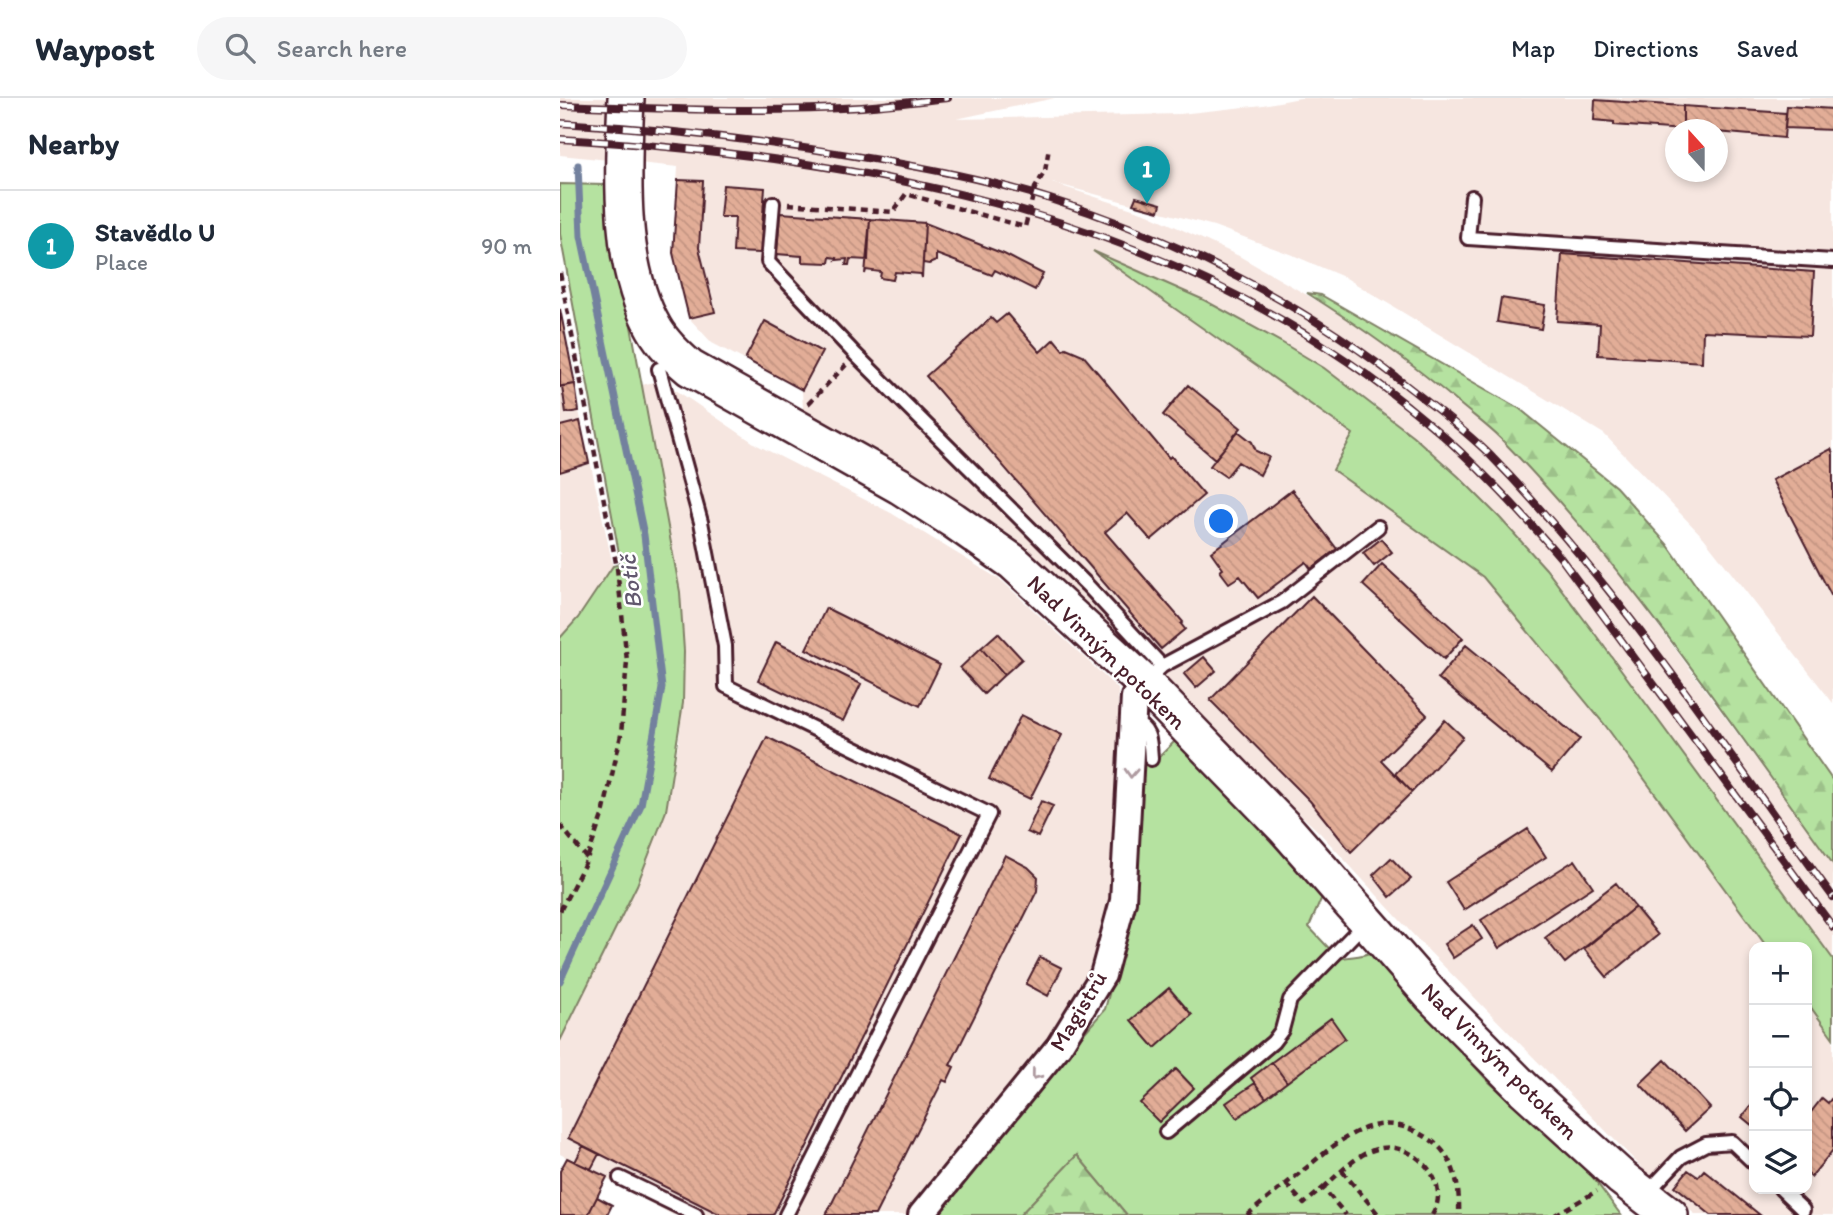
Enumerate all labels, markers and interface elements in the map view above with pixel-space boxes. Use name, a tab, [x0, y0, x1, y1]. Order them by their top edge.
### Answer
search box	[197, 17, 687, 80]
text: Waypost	[35, 29, 155, 68]
icon: search	[221, 29, 259, 67]
text: Search here	[277, 32, 407, 64]
text: Map	[1511, 34, 1555, 63]
text: Directions	[1593, 34, 1699, 63]
text: Saved	[1737, 34, 1798, 63]
north arrow	[1665, 119, 1728, 182]
text: Nearby	[28, 125, 119, 162]
pin: 1	[1124, 146, 1170, 204]
text: Stavědlo U	[95, 216, 215, 248]
text: 1	[46, 232, 56, 260]
text: 90 m	[481, 232, 532, 260]
text: Place	[95, 248, 148, 276]
your location	[1204, 504, 1238, 538]
water label: Botič	[612, 551, 648, 611]
street label: Nad Vinným potokem	[1022, 569, 1193, 735]
one-way arrow	[1123, 768, 1138, 779]
map controls	[1749, 942, 1812, 1194]
button: +	[1749, 942, 1812, 1005]
street label: Magistrů	[1043, 966, 1113, 1056]
street label: Nad Vinným potokem	[1416, 977, 1585, 1146]
button: −	[1749, 1005, 1812, 1068]
one-way arrow	[1031, 1068, 1044, 1080]
button: locate	[1749, 1068, 1812, 1131]
button: layers	[1749, 1131, 1812, 1194]

